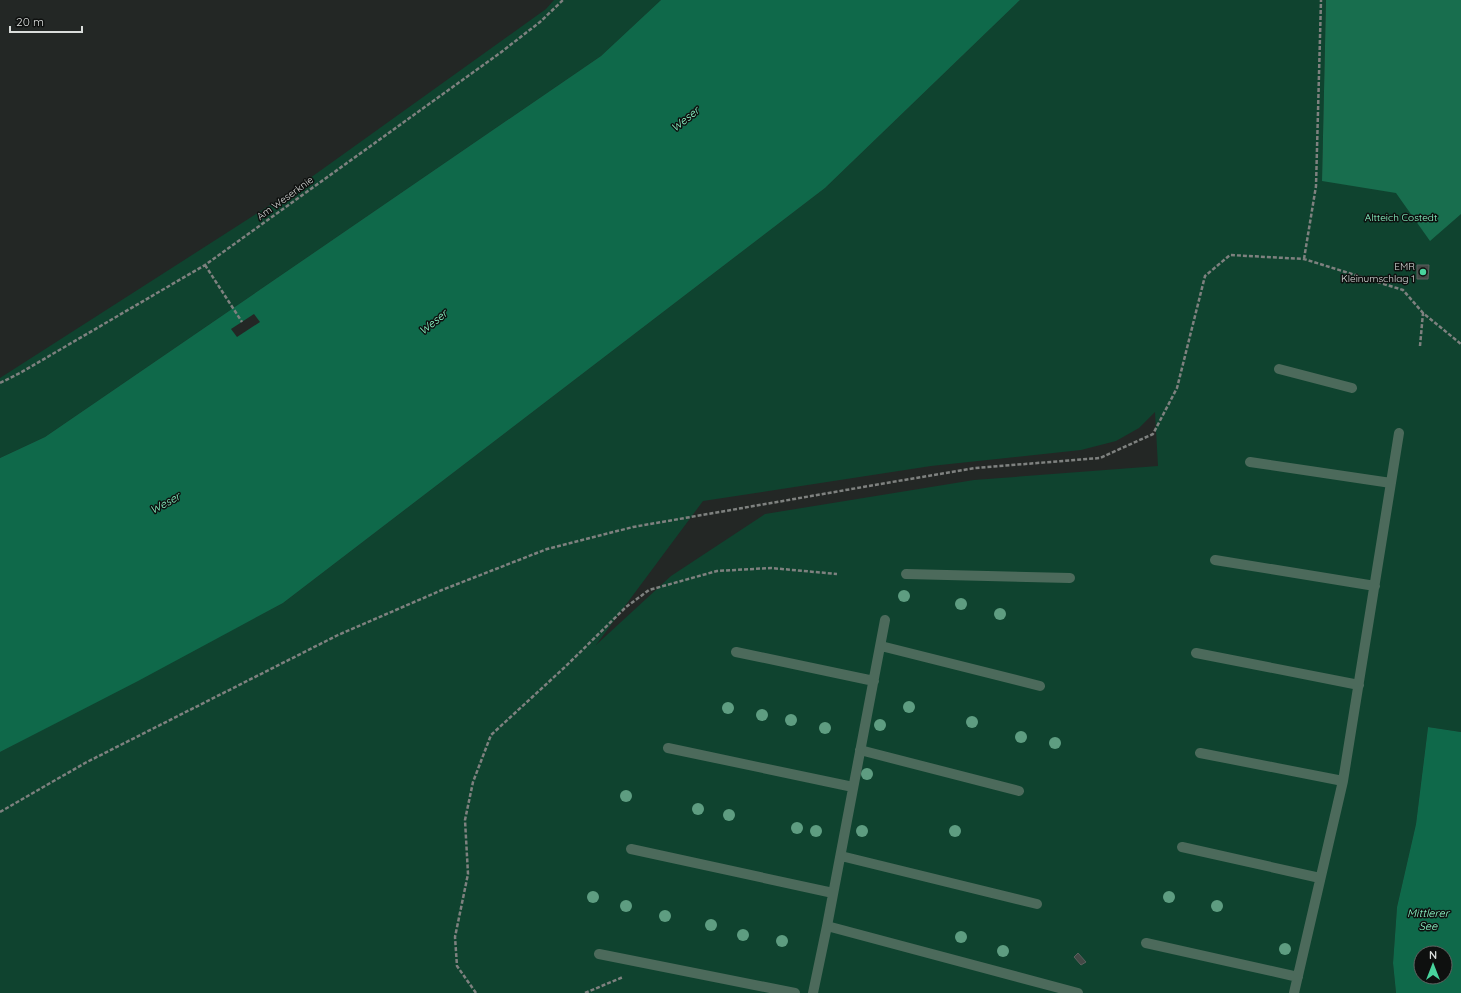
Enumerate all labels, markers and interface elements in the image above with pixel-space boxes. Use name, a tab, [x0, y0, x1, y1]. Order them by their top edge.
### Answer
scale bar	[10, 8, 82, 34]
text: 20 m	[16, 14, 44, 29]
water label: Weser	[668, 102, 703, 135]
street label: Am Weserknie	[254, 173, 316, 223]
park label: Altteich Costedt	[1365, 211, 1438, 224]
place label: EMR Kleinumschlag 1	[1341, 260, 1415, 285]
marker: EMR Kleinumschlag 1	[1418, 267, 1428, 277]
water label: Weser	[416, 305, 451, 338]
water label: Weser	[147, 488, 184, 517]
water label: Mittlerer See	[1407, 906, 1451, 933]
north arrow	[1413, 945, 1453, 985]
text: N	[1429, 948, 1437, 962]

